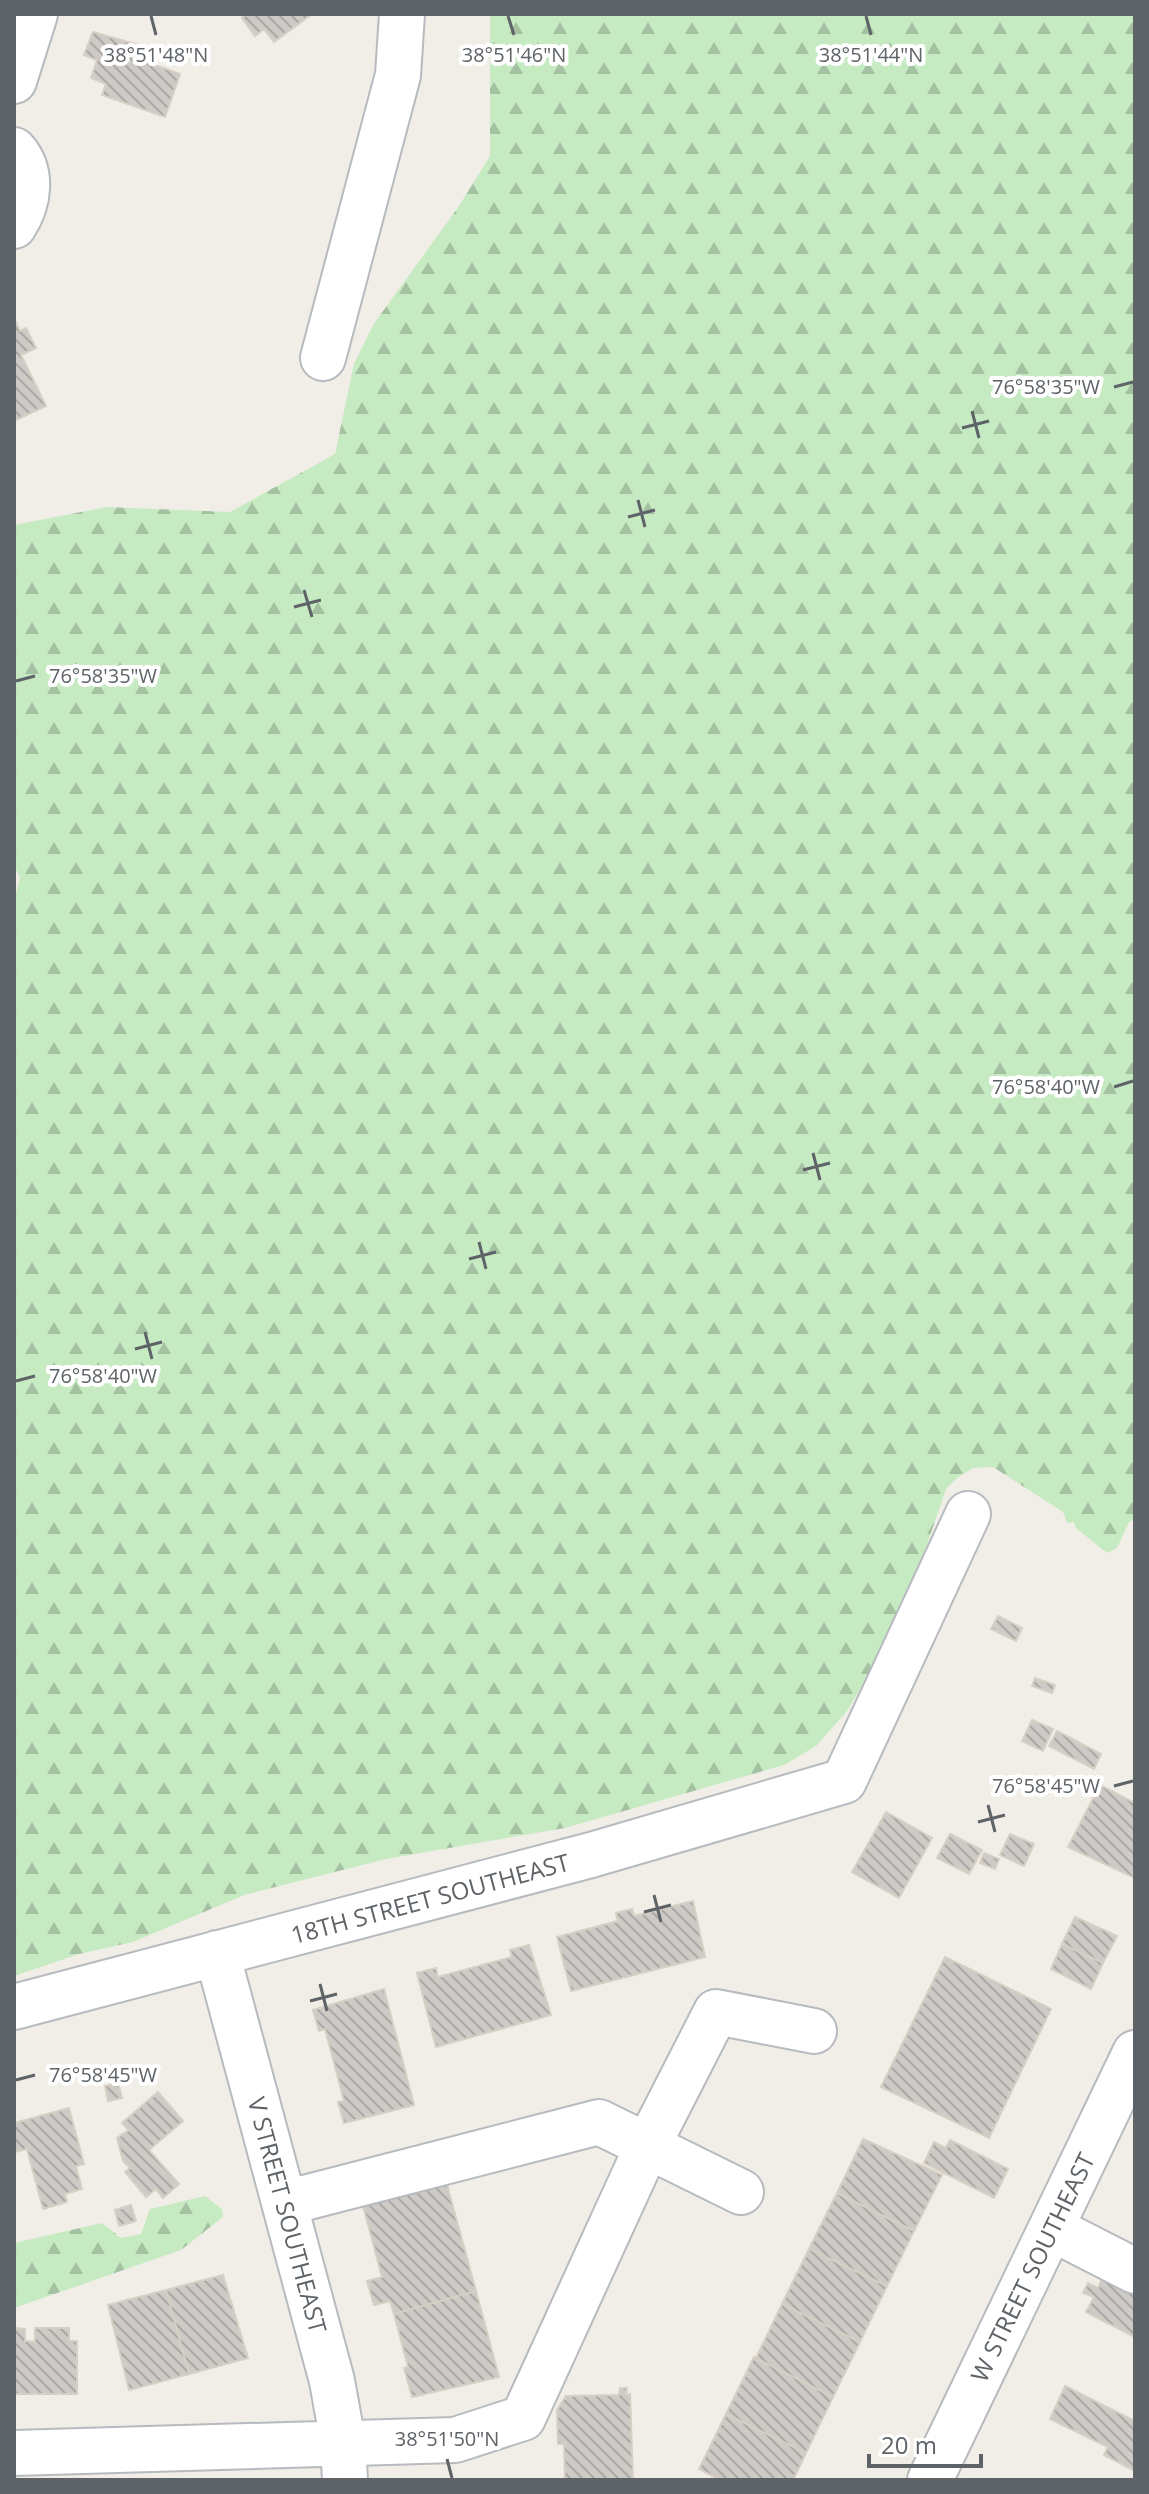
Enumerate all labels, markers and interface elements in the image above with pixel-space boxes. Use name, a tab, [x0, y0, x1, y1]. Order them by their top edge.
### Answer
text: 38°51'48"N	[104, 41, 208, 68]
text: 38°51'46"N	[462, 41, 566, 68]
text: 38°51'44"N	[819, 41, 923, 68]
text: 76°58'35"W	[992, 373, 1101, 400]
text: 76°58'35"W	[49, 662, 158, 689]
text: 76°58'40"W	[992, 1073, 1101, 1100]
text: 76°58'40"W	[49, 1362, 158, 1389]
text: 76°58'45"W	[992, 1772, 1101, 1799]
street label: 18TH STREET SOUTHEAST	[287, 1845, 573, 1951]
text: 76°58'45"W	[49, 2061, 158, 2088]
street label: V STREET SOUTHEAST	[241, 2093, 335, 2337]
street label: W STREET SOUTHEAST	[962, 2147, 1102, 2387]
scale bar	[869, 2418, 981, 2468]
text: 38°51'50"N	[395, 2425, 499, 2452]
text: 20 m	[881, 2428, 937, 2461]

